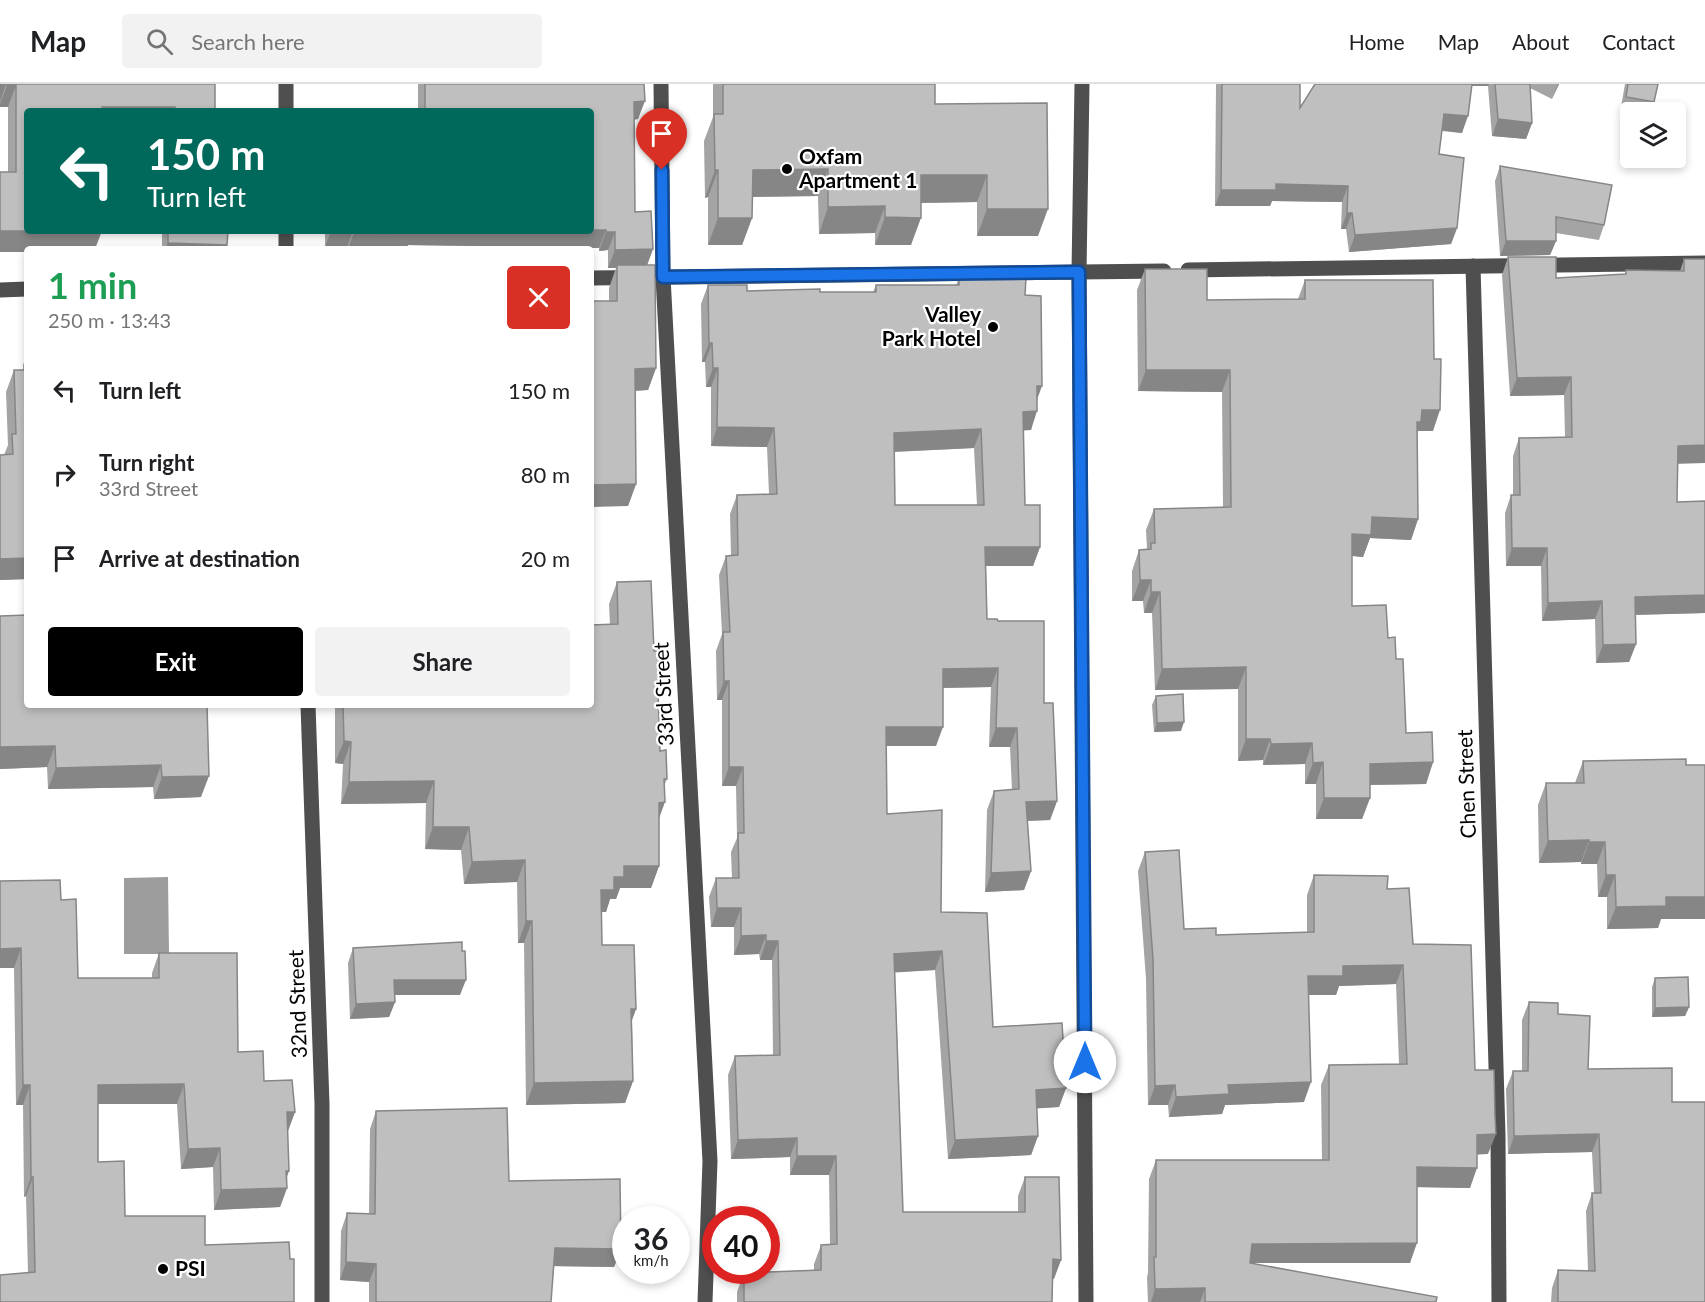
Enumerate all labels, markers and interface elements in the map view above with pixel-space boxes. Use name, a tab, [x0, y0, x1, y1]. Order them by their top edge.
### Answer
search box	[122, 14, 542, 68]
text: Map	[30, 24, 86, 58]
icon: search	[143, 25, 176, 58]
text: Search here	[191, 28, 305, 55]
text: Home	[1349, 29, 1405, 54]
text: Map	[1438, 29, 1479, 54]
text: About	[1512, 29, 1569, 54]
text: Contact	[1602, 29, 1675, 54]
map controls	[1620, 102, 1686, 168]
button: layers	[1620, 102, 1686, 168]
pin	[636, 108, 687, 170]
icon: arrive	[645, 117, 678, 150]
text: 150 m	[147, 129, 265, 179]
icon: left	[48, 132, 126, 210]
place label: Oxfam Apartment 1	[798, 143, 917, 192]
marker: Oxfam Apartment 1	[780, 162, 794, 176]
text: Turn left	[147, 180, 246, 213]
text: 1 min	[48, 263, 137, 307]
button: close	[507, 266, 570, 329]
place label: Valley Park Hotel	[882, 301, 982, 350]
text: 250 m · 13:43	[48, 308, 171, 332]
marker: Valley Park Hotel	[986, 320, 1000, 334]
icon: left	[48, 374, 81, 407]
text: Turn left	[99, 377, 181, 404]
text: 150 m	[508, 377, 570, 404]
text: Turn right	[99, 449, 194, 476]
icon: right	[48, 458, 81, 491]
text: 80 m	[521, 461, 570, 488]
text: 33rd Street	[99, 476, 198, 500]
icon: arrive	[48, 542, 81, 575]
text: Arrive at destination	[99, 545, 300, 572]
text: 20 m	[521, 545, 570, 572]
button: Exit	[48, 627, 303, 696]
button: Share	[315, 627, 570, 696]
street label: 33rd Street	[647, 641, 678, 747]
street label: Chen Street	[1451, 729, 1480, 839]
street label: 32nd Street	[282, 949, 311, 1059]
position arrow	[1053, 1030, 1117, 1094]
speed limit sign: 40	[702, 1206, 780, 1284]
text: 36	[634, 1220, 668, 1256]
text: km/h	[633, 1251, 669, 1269]
place label: PSI	[175, 1255, 206, 1280]
marker: PSI	[156, 1262, 170, 1276]

